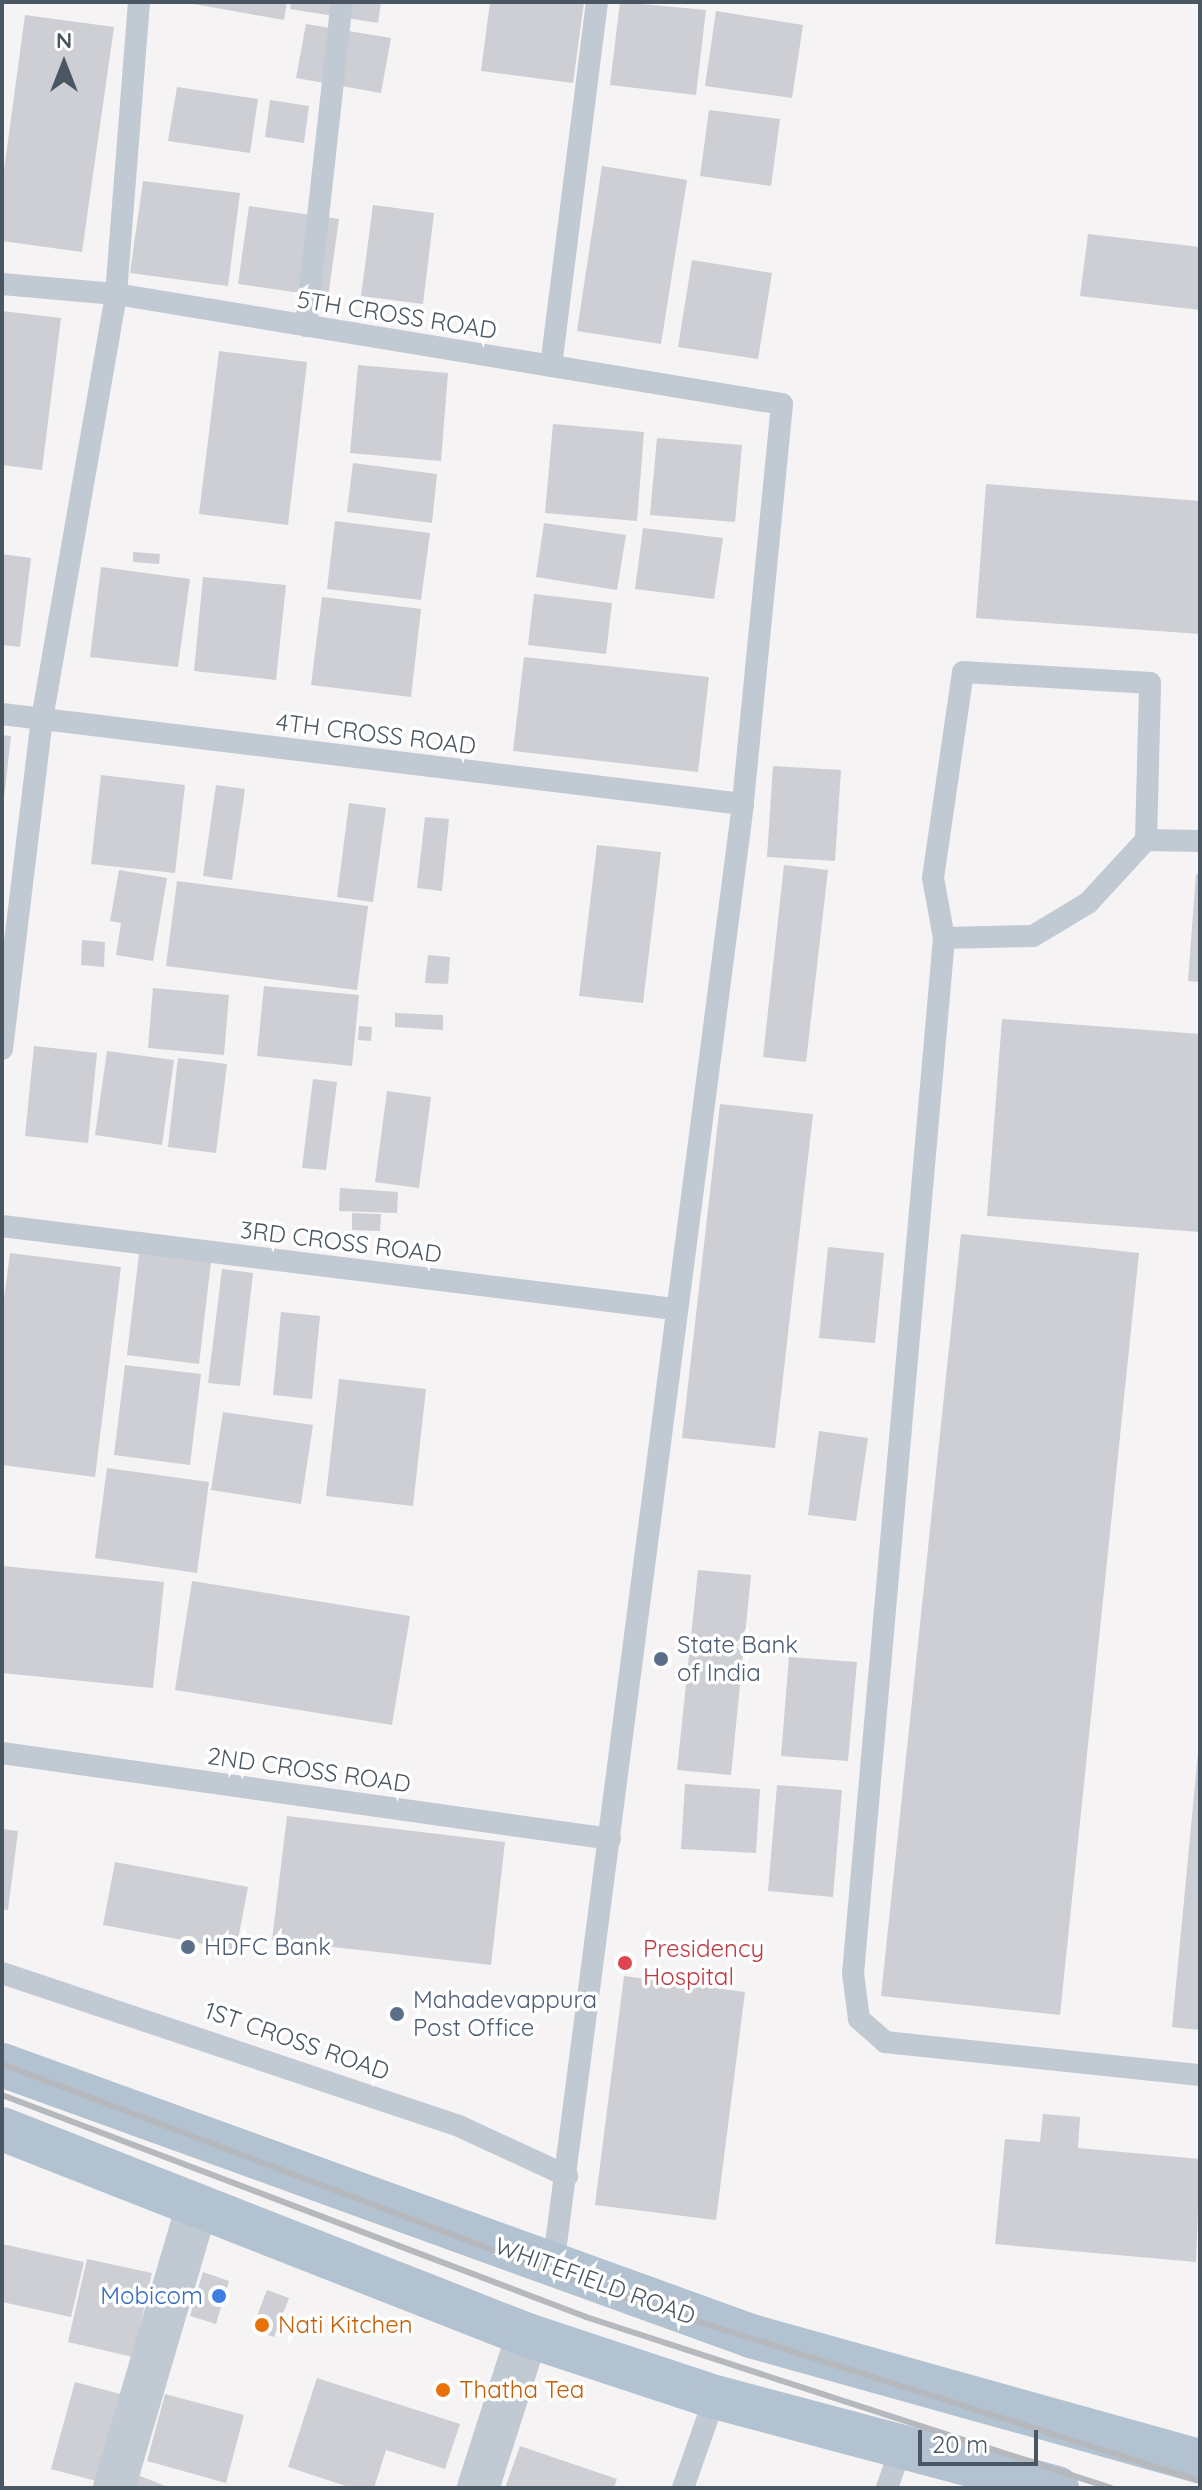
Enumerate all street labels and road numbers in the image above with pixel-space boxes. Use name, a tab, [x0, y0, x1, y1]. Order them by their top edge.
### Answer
street label: 5TH CROSS ROAD	[295, 285, 499, 345]
street label: 4TH CROSS ROAD	[274, 707, 478, 761]
street label: 3RD CROSS ROAD	[239, 1215, 443, 1269]
street label: 2ND CROSS ROAD	[206, 1741, 412, 1799]
street label: 1ST CROSS ROAD	[201, 1996, 393, 2086]
street label: WHITEFIELD ROAD	[491, 2231, 699, 2331]

